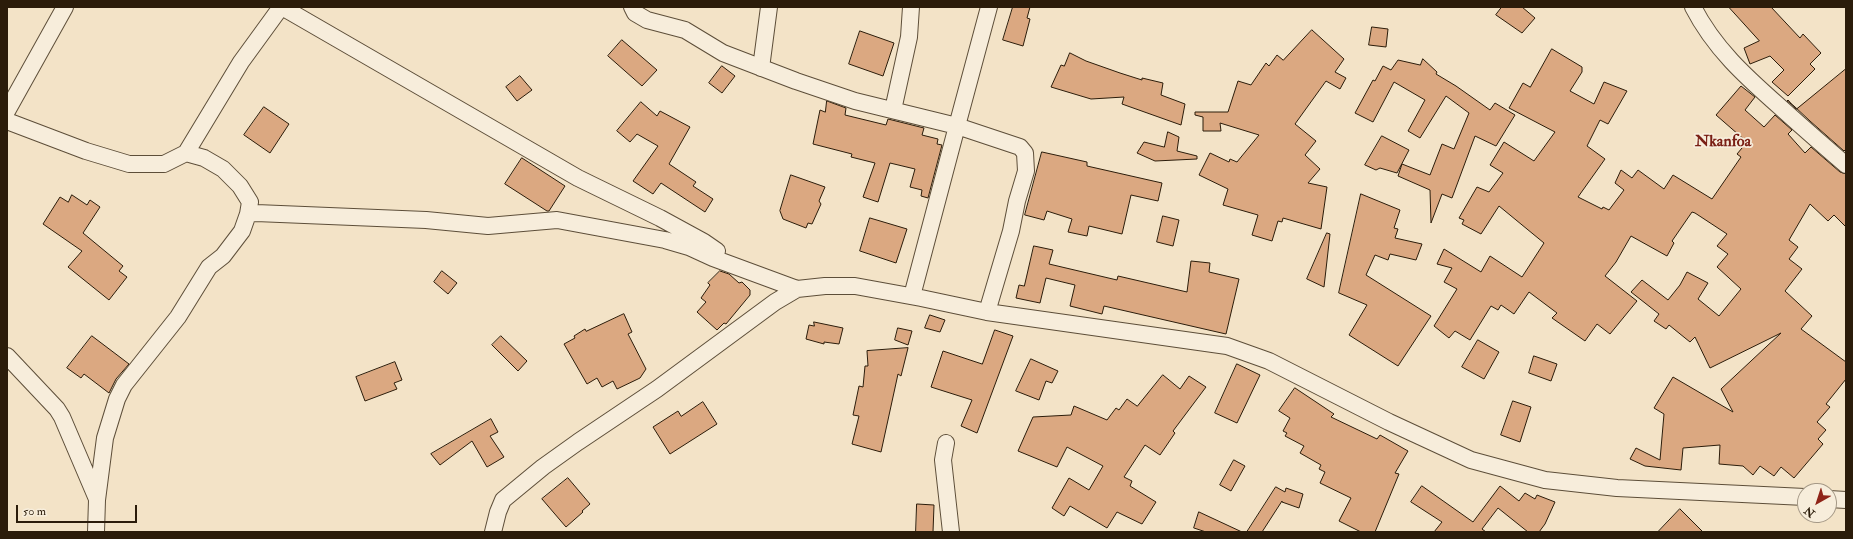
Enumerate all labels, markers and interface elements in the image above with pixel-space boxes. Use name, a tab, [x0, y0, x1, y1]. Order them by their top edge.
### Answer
district label: Nkanfoa	[1695, 133, 1751, 153]
north arrow	[1797, 483, 1837, 523]
scale bar	[18, 497, 139, 523]
text: 50 m	[23, 504, 46, 519]
text: N	[1802, 504, 1818, 520]

